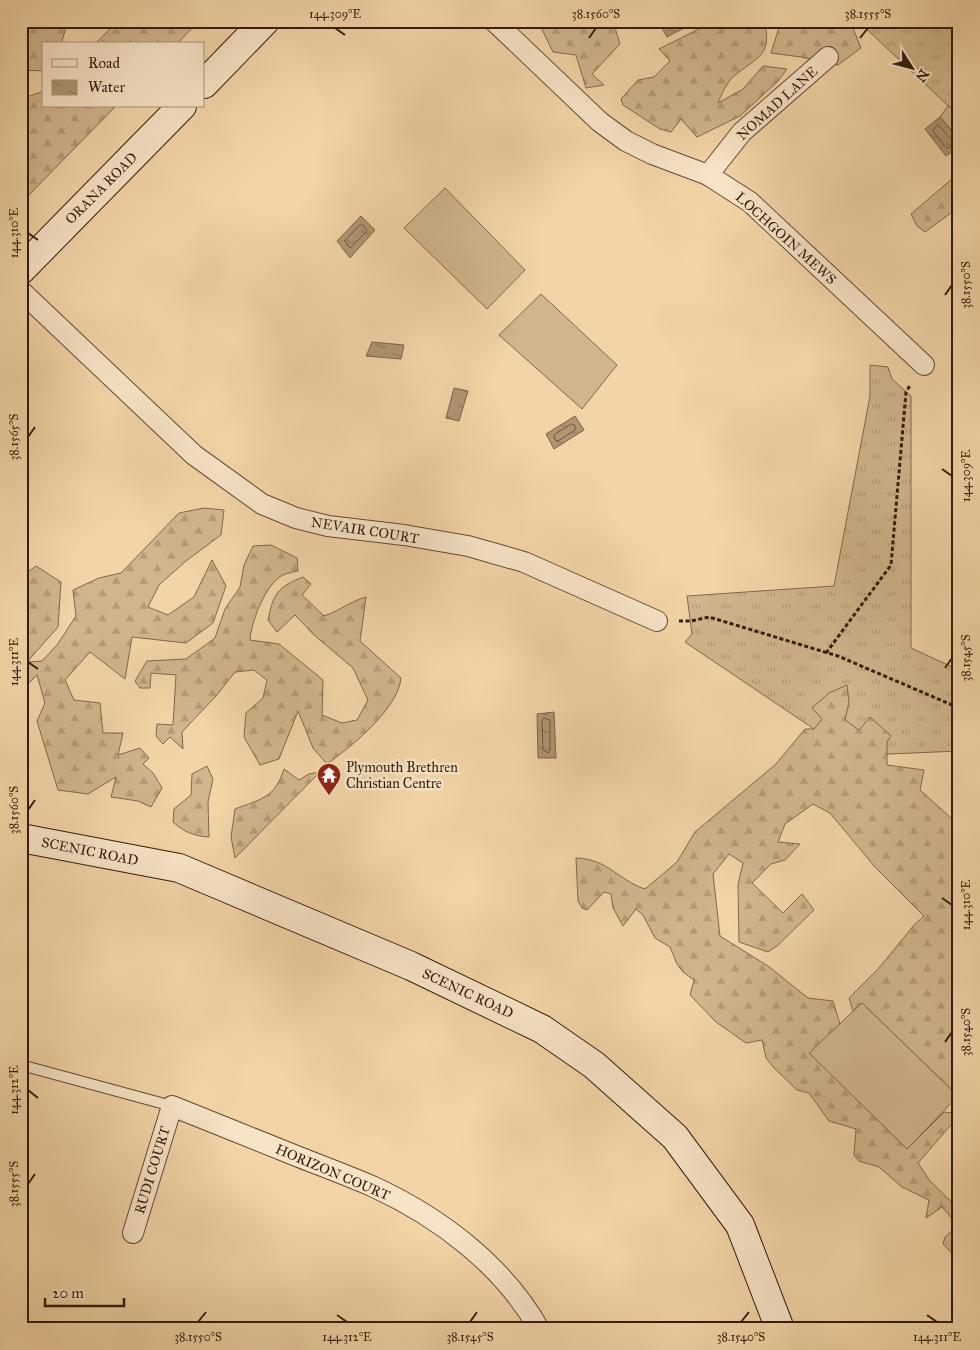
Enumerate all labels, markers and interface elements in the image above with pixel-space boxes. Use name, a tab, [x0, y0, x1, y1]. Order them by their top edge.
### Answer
text: 144.309°E	[309, 7, 361, 21]
text: 38.1560°S	[572, 7, 620, 21]
text: 38.1555°S	[845, 7, 891, 21]
legend	[42, 42, 205, 108]
north arrow	[888, 42, 938, 92]
text: Road	[88, 54, 120, 72]
street label: NOMAD LANE	[734, 63, 821, 144]
text: N	[912, 66, 932, 85]
text: Water	[88, 78, 125, 96]
street label: ORANA ROAD	[62, 149, 141, 228]
street label: LOCHGOIN MEWS	[732, 189, 840, 288]
text: 144.310°E	[7, 207, 21, 258]
text: 38.1550°S	[959, 261, 973, 309]
text: 38.1565°S	[7, 413, 21, 460]
text: 144.309°E	[959, 450, 973, 502]
street label: NEVAIR COURT	[310, 514, 421, 547]
text: 38.1545°S	[959, 634, 973, 682]
text: 144.311°E	[7, 638, 21, 686]
place label: Plymouth Brethren Christian Centre	[346, 759, 458, 792]
temple icon: Plymouth Brethren Christian Centre	[316, 762, 342, 796]
text: 38.1560°S	[7, 786, 21, 834]
street label: SCENIC ROAD	[40, 834, 140, 869]
text: 144.310°E	[959, 879, 973, 930]
street label: SCENIC ROAD	[420, 965, 516, 1022]
text: 38.1540°S	[959, 1008, 973, 1056]
text: 144.312°E	[7, 1065, 21, 1115]
street label: RUDI COURT	[131, 1124, 174, 1216]
street label: HORIZON COURT	[273, 1141, 393, 1204]
text: 38.1555°S	[7, 1161, 21, 1207]
scale bar	[45, 1275, 124, 1307]
text: 20 m	[52, 1284, 84, 1302]
text: 38.1550°S	[174, 1330, 222, 1344]
text: 144.312°E	[322, 1330, 372, 1344]
text: 38.1545°S	[446, 1330, 494, 1344]
text: 38.1540°S	[717, 1330, 765, 1344]
text: 144.311°E	[913, 1330, 961, 1344]

